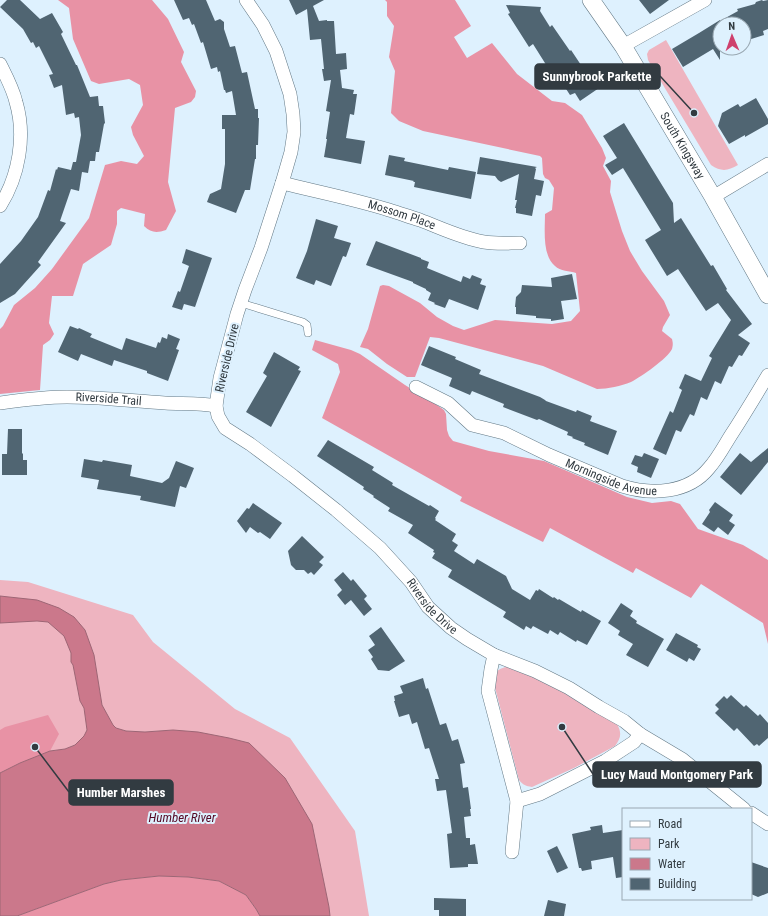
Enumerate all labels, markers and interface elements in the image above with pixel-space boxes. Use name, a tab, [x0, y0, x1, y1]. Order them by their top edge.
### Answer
north arrow	[712, 16, 752, 56]
text: N	[728, 20, 736, 33]
callout: Sunnybrook Parkette	[535, 64, 660, 89]
text: Sunnybrook Parkette	[543, 69, 651, 84]
street label: South Kingsway	[657, 110, 708, 182]
street label: Mossom Place	[366, 197, 438, 233]
street label: Riverside Drive	[212, 322, 242, 394]
street label: Riverside Trail	[75, 390, 142, 408]
street label: Morningside Avenue	[563, 456, 657, 498]
street label: Riverside Drive	[404, 576, 460, 637]
callout: Lucy Maud Montgomery Park	[593, 762, 761, 787]
text: Lucy Maud Montgomery Park	[601, 767, 754, 782]
callout: Humber Marshes	[69, 780, 173, 805]
text: Humber Marshes	[77, 785, 165, 800]
legend	[622, 808, 752, 900]
water label: Humber River	[149, 810, 217, 825]
text: Road	[658, 817, 682, 831]
text: Park	[658, 837, 680, 851]
text: Water	[658, 857, 686, 871]
text: Building	[658, 877, 696, 891]

